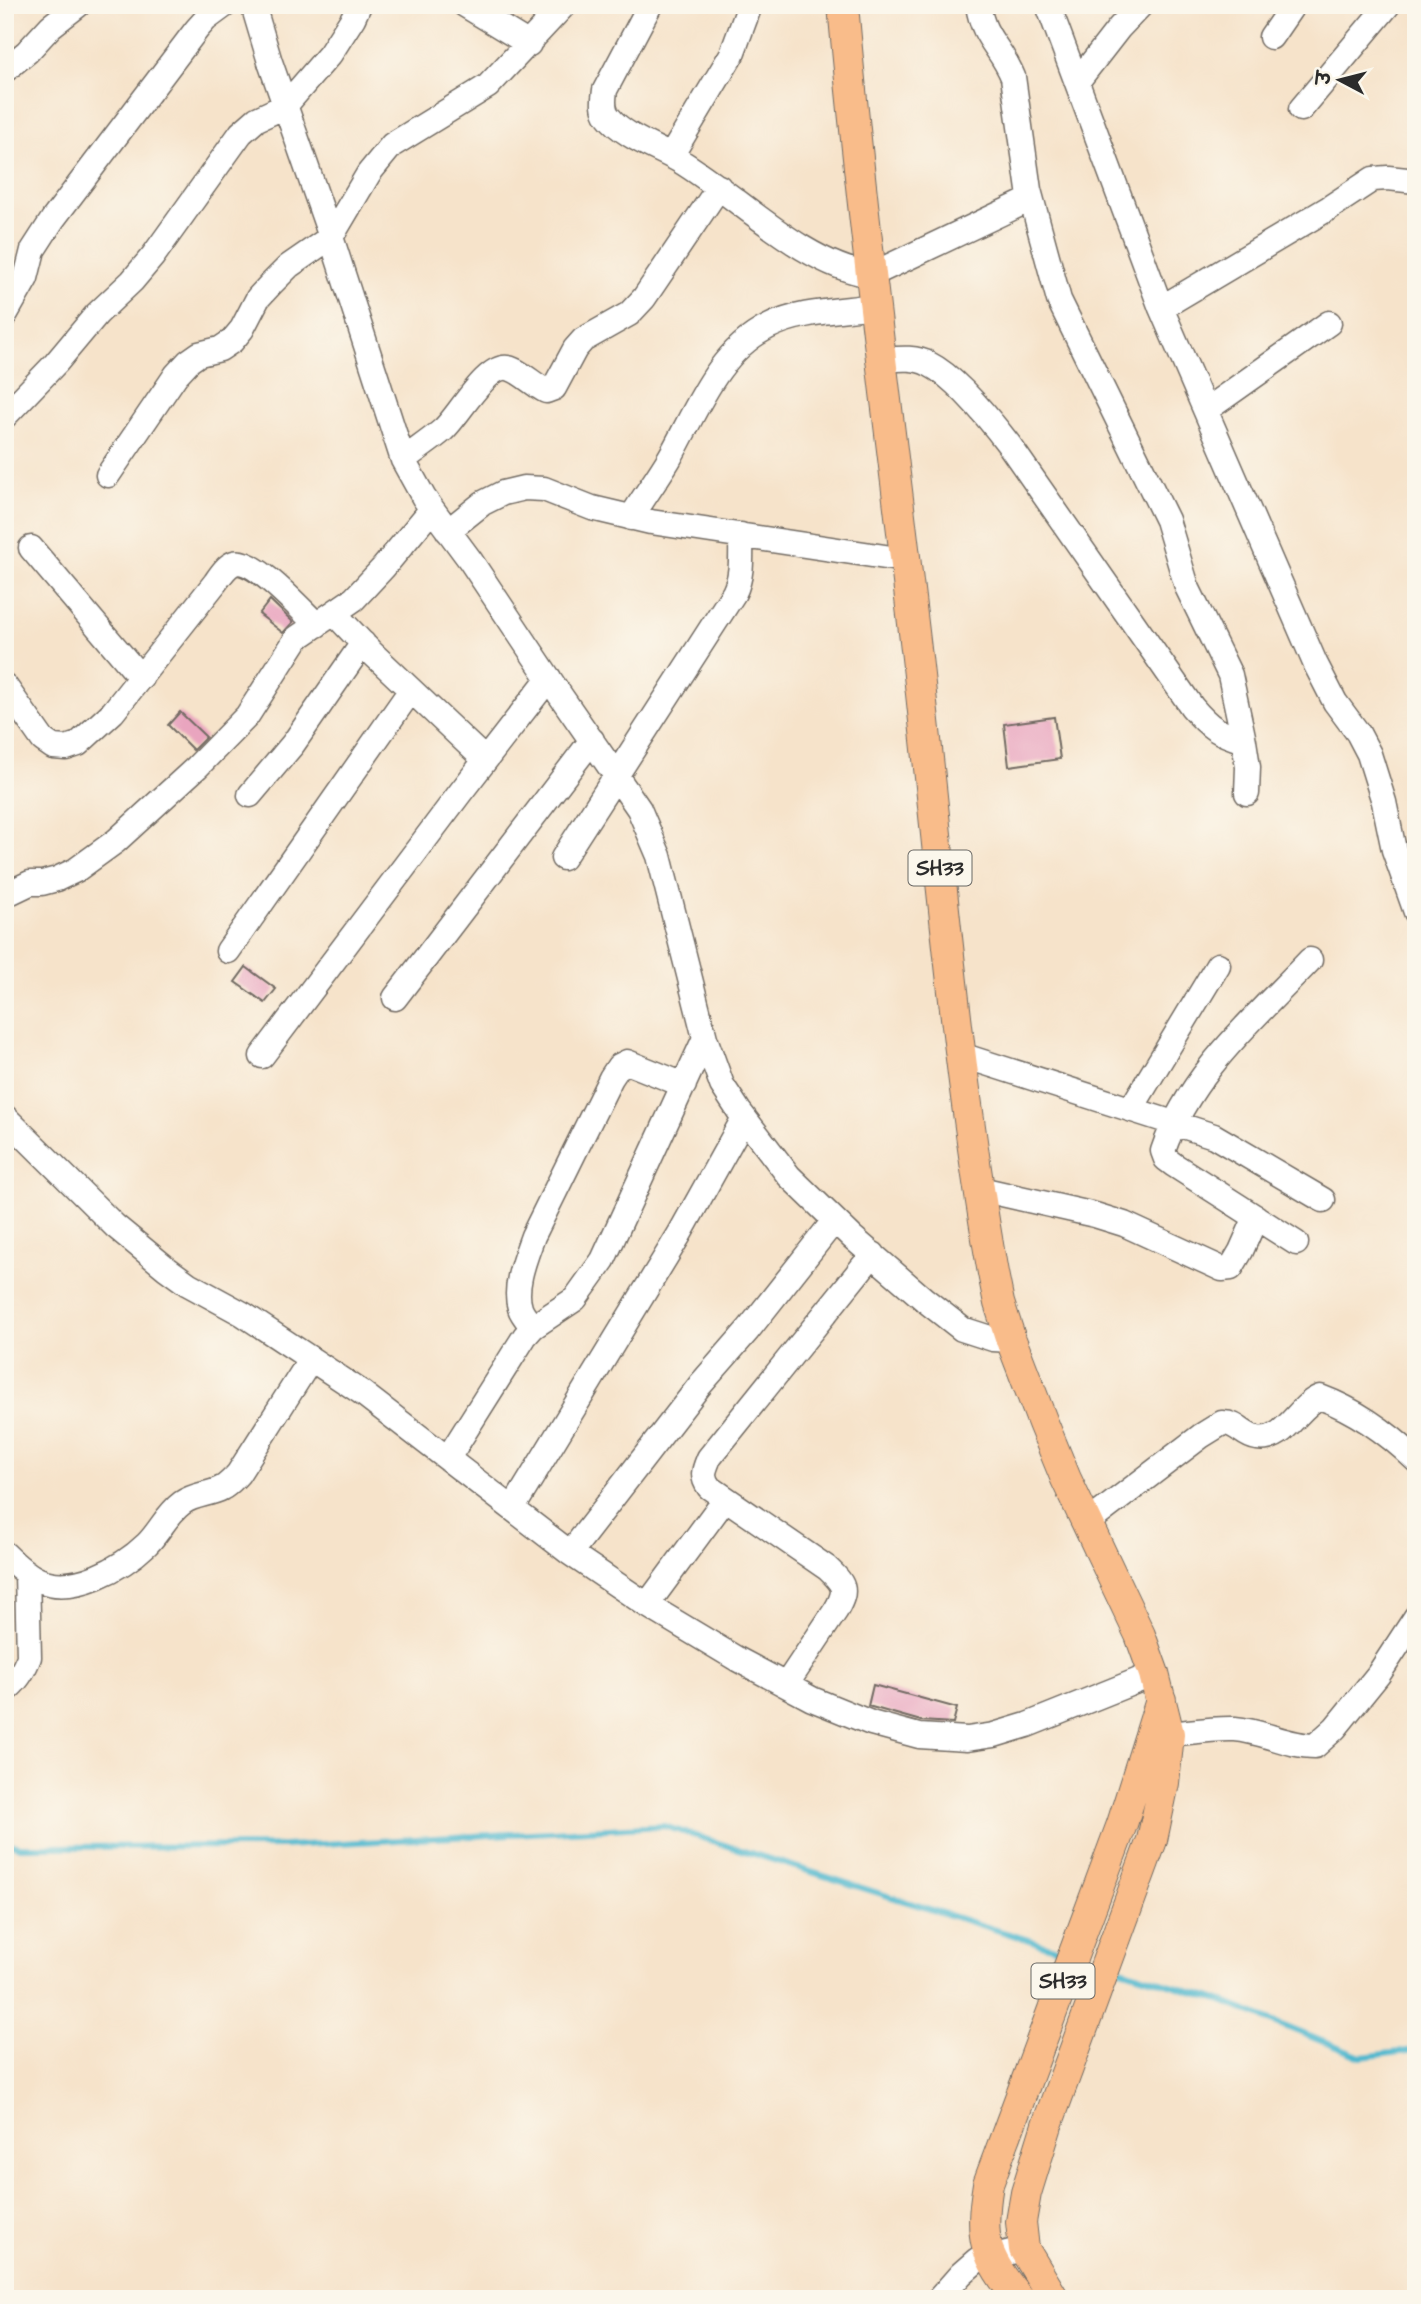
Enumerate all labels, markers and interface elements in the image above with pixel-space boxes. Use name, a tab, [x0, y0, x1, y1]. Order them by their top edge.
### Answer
north arrow	[1306, 46, 1376, 116]
text: उ	[1310, 68, 1339, 88]
road number: SH33	[908, 850, 972, 886]
road number: SH33	[1032, 1964, 1094, 1998]

